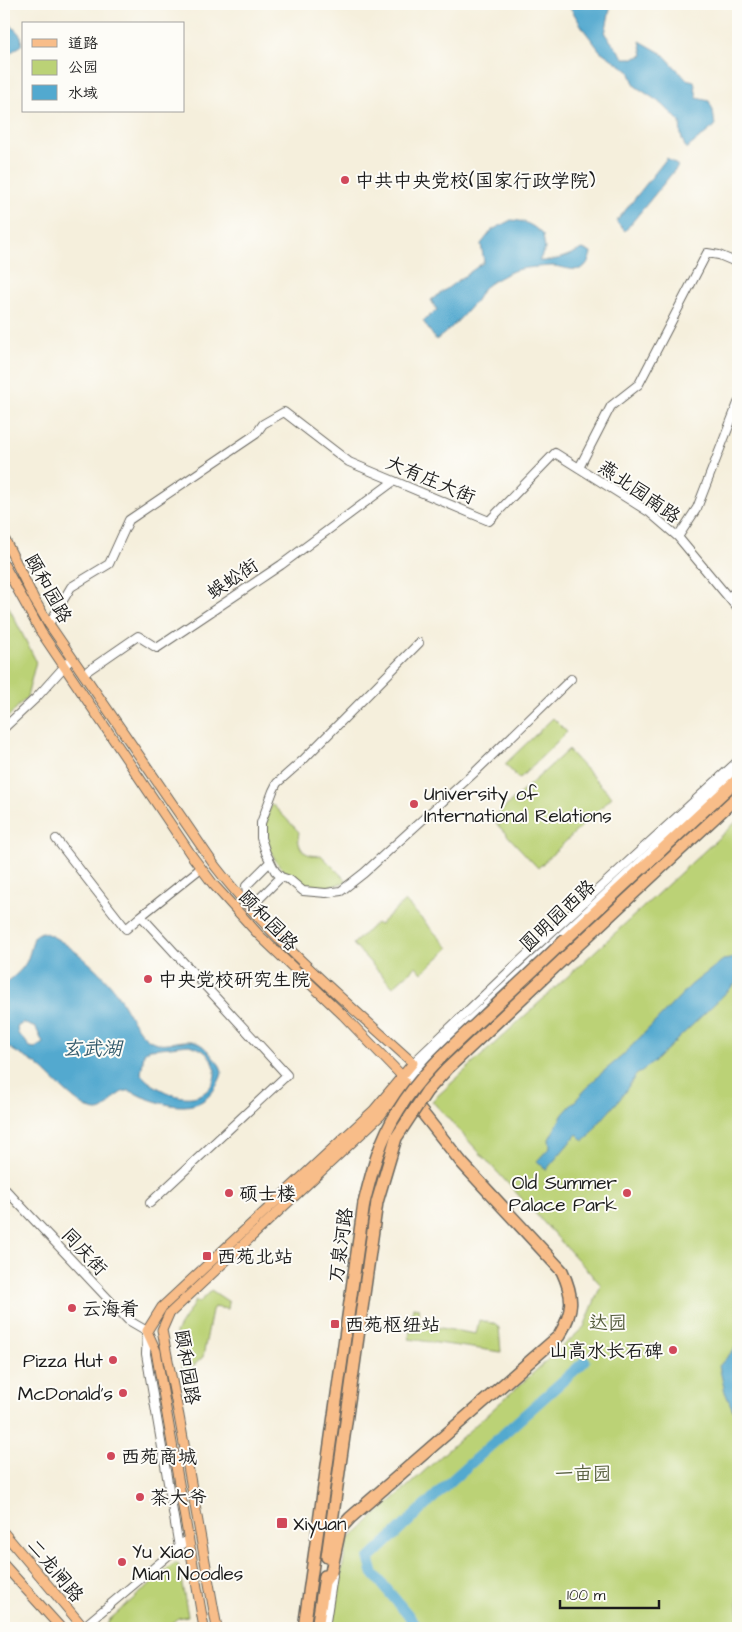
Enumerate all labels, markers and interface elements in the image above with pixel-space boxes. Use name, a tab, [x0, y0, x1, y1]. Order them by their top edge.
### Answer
legend	[22, 22, 185, 112]
text: 道路	[68, 33, 98, 54]
text: 公园	[68, 57, 98, 78]
text: 水域	[68, 83, 98, 104]
place label: 中共中央党校(国家行政学院)	[355, 168, 596, 195]
marker: 中共中央党校(国家行政学院)	[339, 174, 351, 186]
street label: 大有庄大街	[381, 449, 479, 511]
street label: 燕北园南路	[592, 454, 686, 531]
street label: 颐和园路	[17, 549, 78, 629]
street label: 蜈蚣街	[202, 552, 264, 606]
place label: University of International Relations	[424, 781, 612, 830]
marker: University of International Relations	[408, 798, 420, 810]
street label: 圆明园西路	[514, 874, 602, 958]
street label: 颐和园路	[232, 884, 304, 958]
place label: 中央党校研究生院	[158, 967, 310, 994]
marker: 中央党校研究生院	[142, 973, 154, 985]
water label: 玄武湖	[62, 1035, 124, 1063]
place label: Old Summer Palace Park	[509, 1170, 618, 1219]
place label: 硕士楼	[239, 1181, 296, 1208]
marker: 硕士楼	[223, 1187, 235, 1199]
marker: Old Summer Palace Park	[621, 1187, 633, 1199]
street label: 万泉河路	[323, 1206, 360, 1285]
street label: 同庆街	[55, 1222, 113, 1282]
place label: 西苑北站	[217, 1244, 293, 1271]
marker: 西苑北站	[201, 1250, 213, 1262]
place label: 云海肴	[82, 1296, 139, 1323]
marker: 云海肴	[66, 1302, 78, 1314]
park label: 达园	[589, 1310, 627, 1337]
place label: 西苑枢纽站	[345, 1312, 440, 1339]
marker: 西苑枢纽站	[329, 1318, 341, 1330]
street label: 颐和园路	[167, 1328, 206, 1407]
place label: 山高水长石碑	[549, 1338, 663, 1365]
marker: 山高水长石碑	[667, 1344, 679, 1356]
place label: Pizza Hut	[23, 1348, 103, 1375]
marker: Pizza Hut	[107, 1354, 119, 1366]
place label: McDonald's	[18, 1381, 113, 1408]
marker: McDonald's	[117, 1387, 129, 1399]
place label: 西苑商城	[121, 1444, 197, 1471]
marker: 西苑商城	[105, 1450, 117, 1462]
park label: 一亩园	[554, 1461, 612, 1488]
place label: 茶大爷	[150, 1485, 207, 1512]
marker: 茶大爷	[134, 1491, 146, 1503]
place label: Xiyuan	[293, 1511, 347, 1539]
marker: Xiyuan	[275, 1516, 289, 1530]
street label: 二龙闸路	[20, 1533, 90, 1609]
place label: Yu Xiao Mian Noodles	[132, 1539, 243, 1588]
marker: Yu Xiao Mian Noodles	[116, 1556, 128, 1568]
scale bar	[560, 1577, 658, 1609]
text: 100 m	[567, 1585, 606, 1606]

